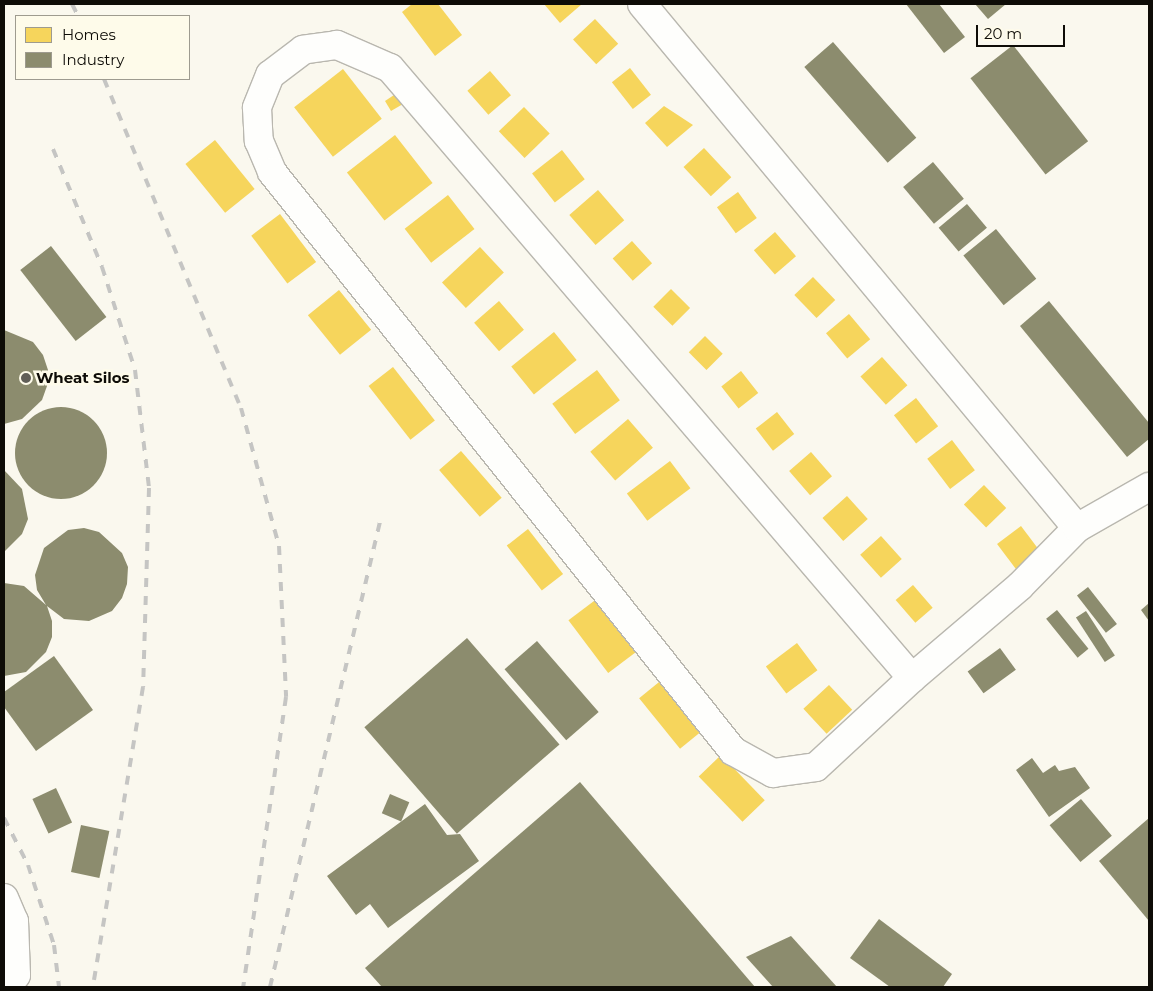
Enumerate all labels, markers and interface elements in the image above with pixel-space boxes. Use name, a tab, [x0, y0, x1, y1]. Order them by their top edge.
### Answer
legend	[15, 15, 190, 80]
scale bar	[978, 15, 1067, 47]
text: 20 m	[984, 24, 1022, 43]
text: Homes	[62, 25, 116, 44]
text: Industry	[62, 50, 124, 69]
place label: Wheat Silos	[36, 369, 129, 387]
marker: Wheat Silos	[20, 372, 32, 384]

